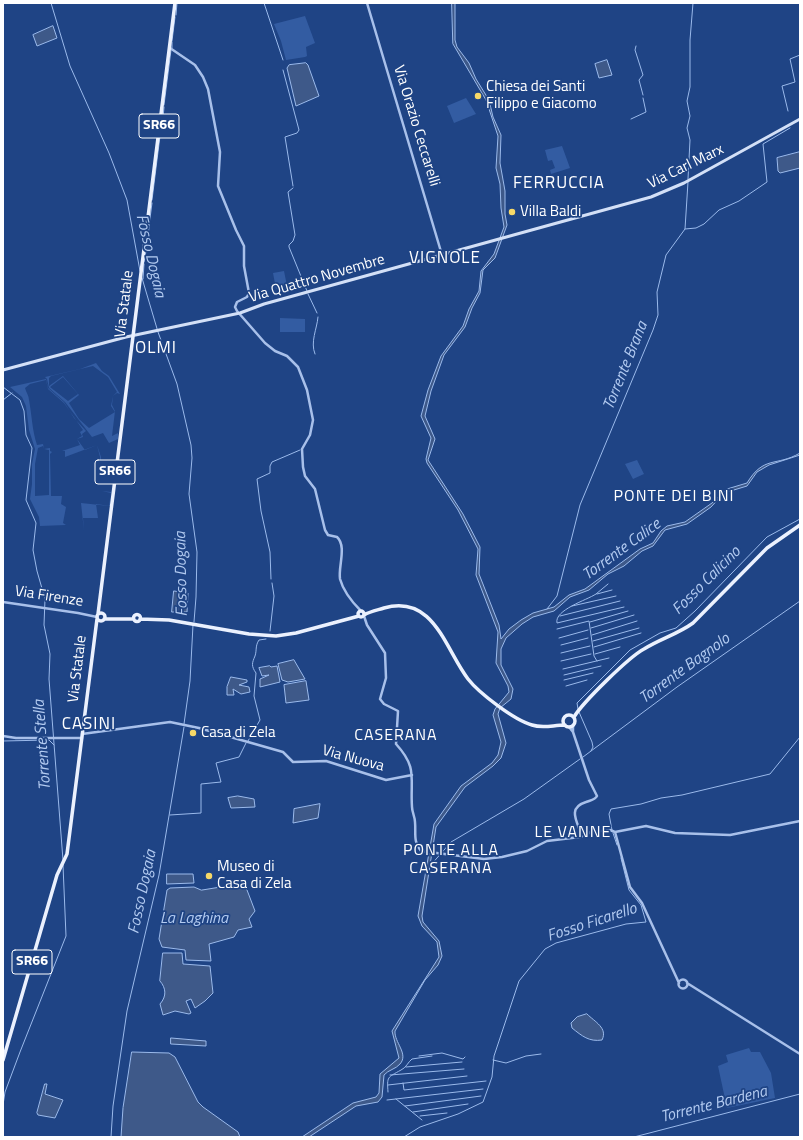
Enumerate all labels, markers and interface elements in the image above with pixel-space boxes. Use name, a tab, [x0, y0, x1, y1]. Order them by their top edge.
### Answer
street label: Via Orazio Ceccarelli	[389, 63, 443, 189]
place label: Chiesa dei Santi Filippo e Giacomo	[486, 78, 597, 113]
marker: Chiesa dei Santi Filippo e Giacomo	[473, 91, 483, 101]
road number: SR66	[139, 114, 179, 138]
street label: Via Carl Marx	[645, 141, 727, 193]
district label: FERRUCCIA	[513, 174, 605, 194]
place label: Villa Baldi	[520, 203, 581, 221]
marker: Villa Baldi	[507, 207, 517, 217]
water label: Fosso Dogaia	[131, 212, 169, 300]
district label: VIGNOLE	[409, 249, 481, 269]
street label: Via Quattro Novembre	[247, 251, 387, 307]
street label: Via Statale	[112, 269, 138, 339]
water label: Torrente Brana	[600, 319, 652, 413]
district label: OLMI	[135, 339, 177, 359]
road number: SR66	[95, 460, 135, 484]
district label: PONTE DEI BINI	[614, 487, 734, 507]
water label: Torrente Calice	[579, 515, 665, 585]
water label: Fosso Dogaia	[172, 531, 192, 617]
water label: Fosso Calicino	[669, 543, 745, 619]
street label: Via Firenze	[14, 583, 84, 611]
water label: Torrente Bagnolo	[636, 630, 734, 708]
street label: Via Statale	[65, 634, 91, 704]
water label: Torrente Stella	[30, 699, 56, 791]
district label: CASINI	[62, 715, 116, 735]
place label: Casa di Zela	[201, 724, 275, 742]
district label: CASERANA	[354, 726, 438, 746]
marker: Casa di Zela	[188, 728, 198, 738]
street label: Via Nuova	[320, 742, 386, 776]
district label: LE VANNE	[535, 823, 611, 843]
district label: PONTE ALLA CASERANA	[403, 841, 499, 879]
water label: Fosso Dogaia	[125, 848, 161, 936]
place label: Museo di Casa di Zela	[217, 858, 291, 893]
marker: Museo di Casa di Zela	[204, 871, 214, 881]
water label: Fosso Ficarello	[545, 900, 639, 946]
water label: La Laghina	[160, 909, 228, 929]
road number: SR66	[12, 950, 52, 974]
water label: Torrente Bardena	[659, 1083, 769, 1127]

